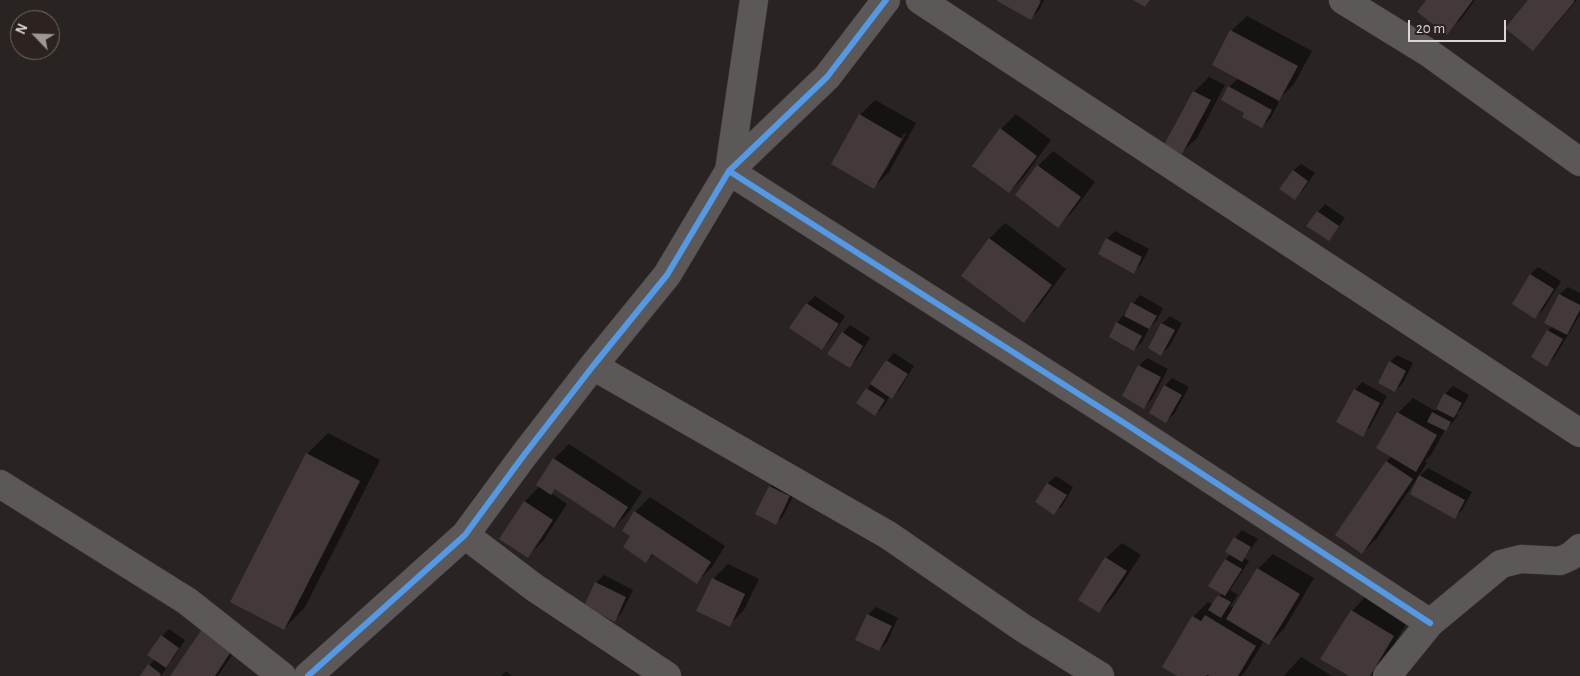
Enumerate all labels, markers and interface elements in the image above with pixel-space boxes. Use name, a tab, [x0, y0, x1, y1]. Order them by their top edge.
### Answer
north arrow	[10, 10, 60, 60]
scale bar	[1410, 10, 1508, 42]
text: 20 m	[1416, 21, 1445, 36]
text: N	[14, 22, 31, 37]

